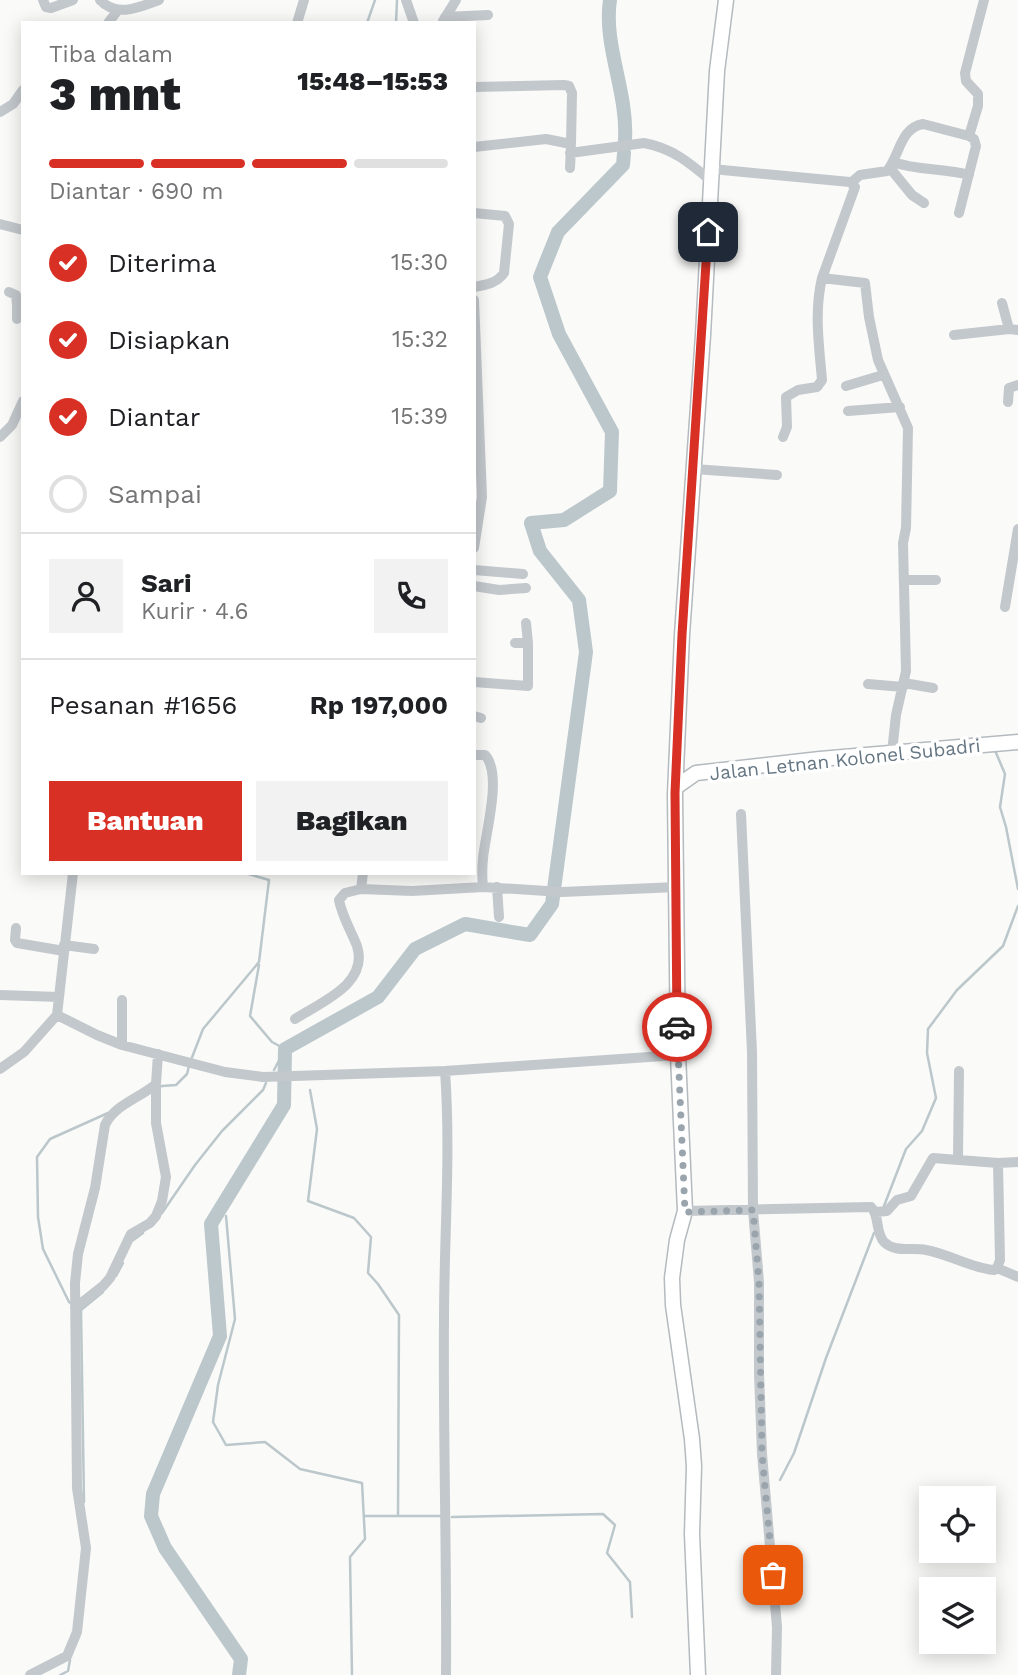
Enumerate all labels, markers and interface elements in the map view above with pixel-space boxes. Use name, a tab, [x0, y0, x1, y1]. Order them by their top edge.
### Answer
text: Tiba dalam	[49, 41, 173, 68]
text: 15:48–15:53	[297, 66, 448, 96]
text: 3 mnt	[49, 67, 181, 121]
text: Diantar · 690 m	[49, 178, 223, 205]
pin	[678, 202, 738, 262]
icon: home	[689, 213, 727, 251]
icon: check	[49, 244, 87, 282]
text: Diterima	[108, 248, 216, 278]
text: 15:30	[391, 249, 448, 276]
icon: check	[49, 321, 87, 359]
text: Disiapkan	[108, 325, 230, 355]
text: 15:32	[392, 326, 448, 353]
icon: check	[49, 398, 87, 436]
text: Diantar	[108, 402, 200, 432]
text: 15:39	[391, 403, 448, 430]
text: Sampai	[108, 479, 202, 509]
button: person	[49, 559, 123, 633]
button: phone	[374, 559, 448, 633]
text: Sari	[141, 568, 191, 598]
text: Kurir · 4.6	[141, 598, 249, 625]
text: Pesanan #1656	[49, 690, 237, 720]
text: Rp 197,000	[310, 690, 448, 720]
street label: Jalan Letnan Kolonel Subadri	[708, 734, 982, 785]
button: Bantuan	[49, 781, 242, 861]
button: Bagikan	[256, 781, 448, 861]
courier	[642, 992, 712, 1062]
icon: car	[658, 1008, 696, 1046]
map controls	[919, 1486, 996, 1654]
button: locate	[919, 1486, 996, 1563]
pin	[743, 1545, 803, 1605]
icon: bag	[754, 1556, 792, 1594]
button: layers	[919, 1577, 996, 1654]

